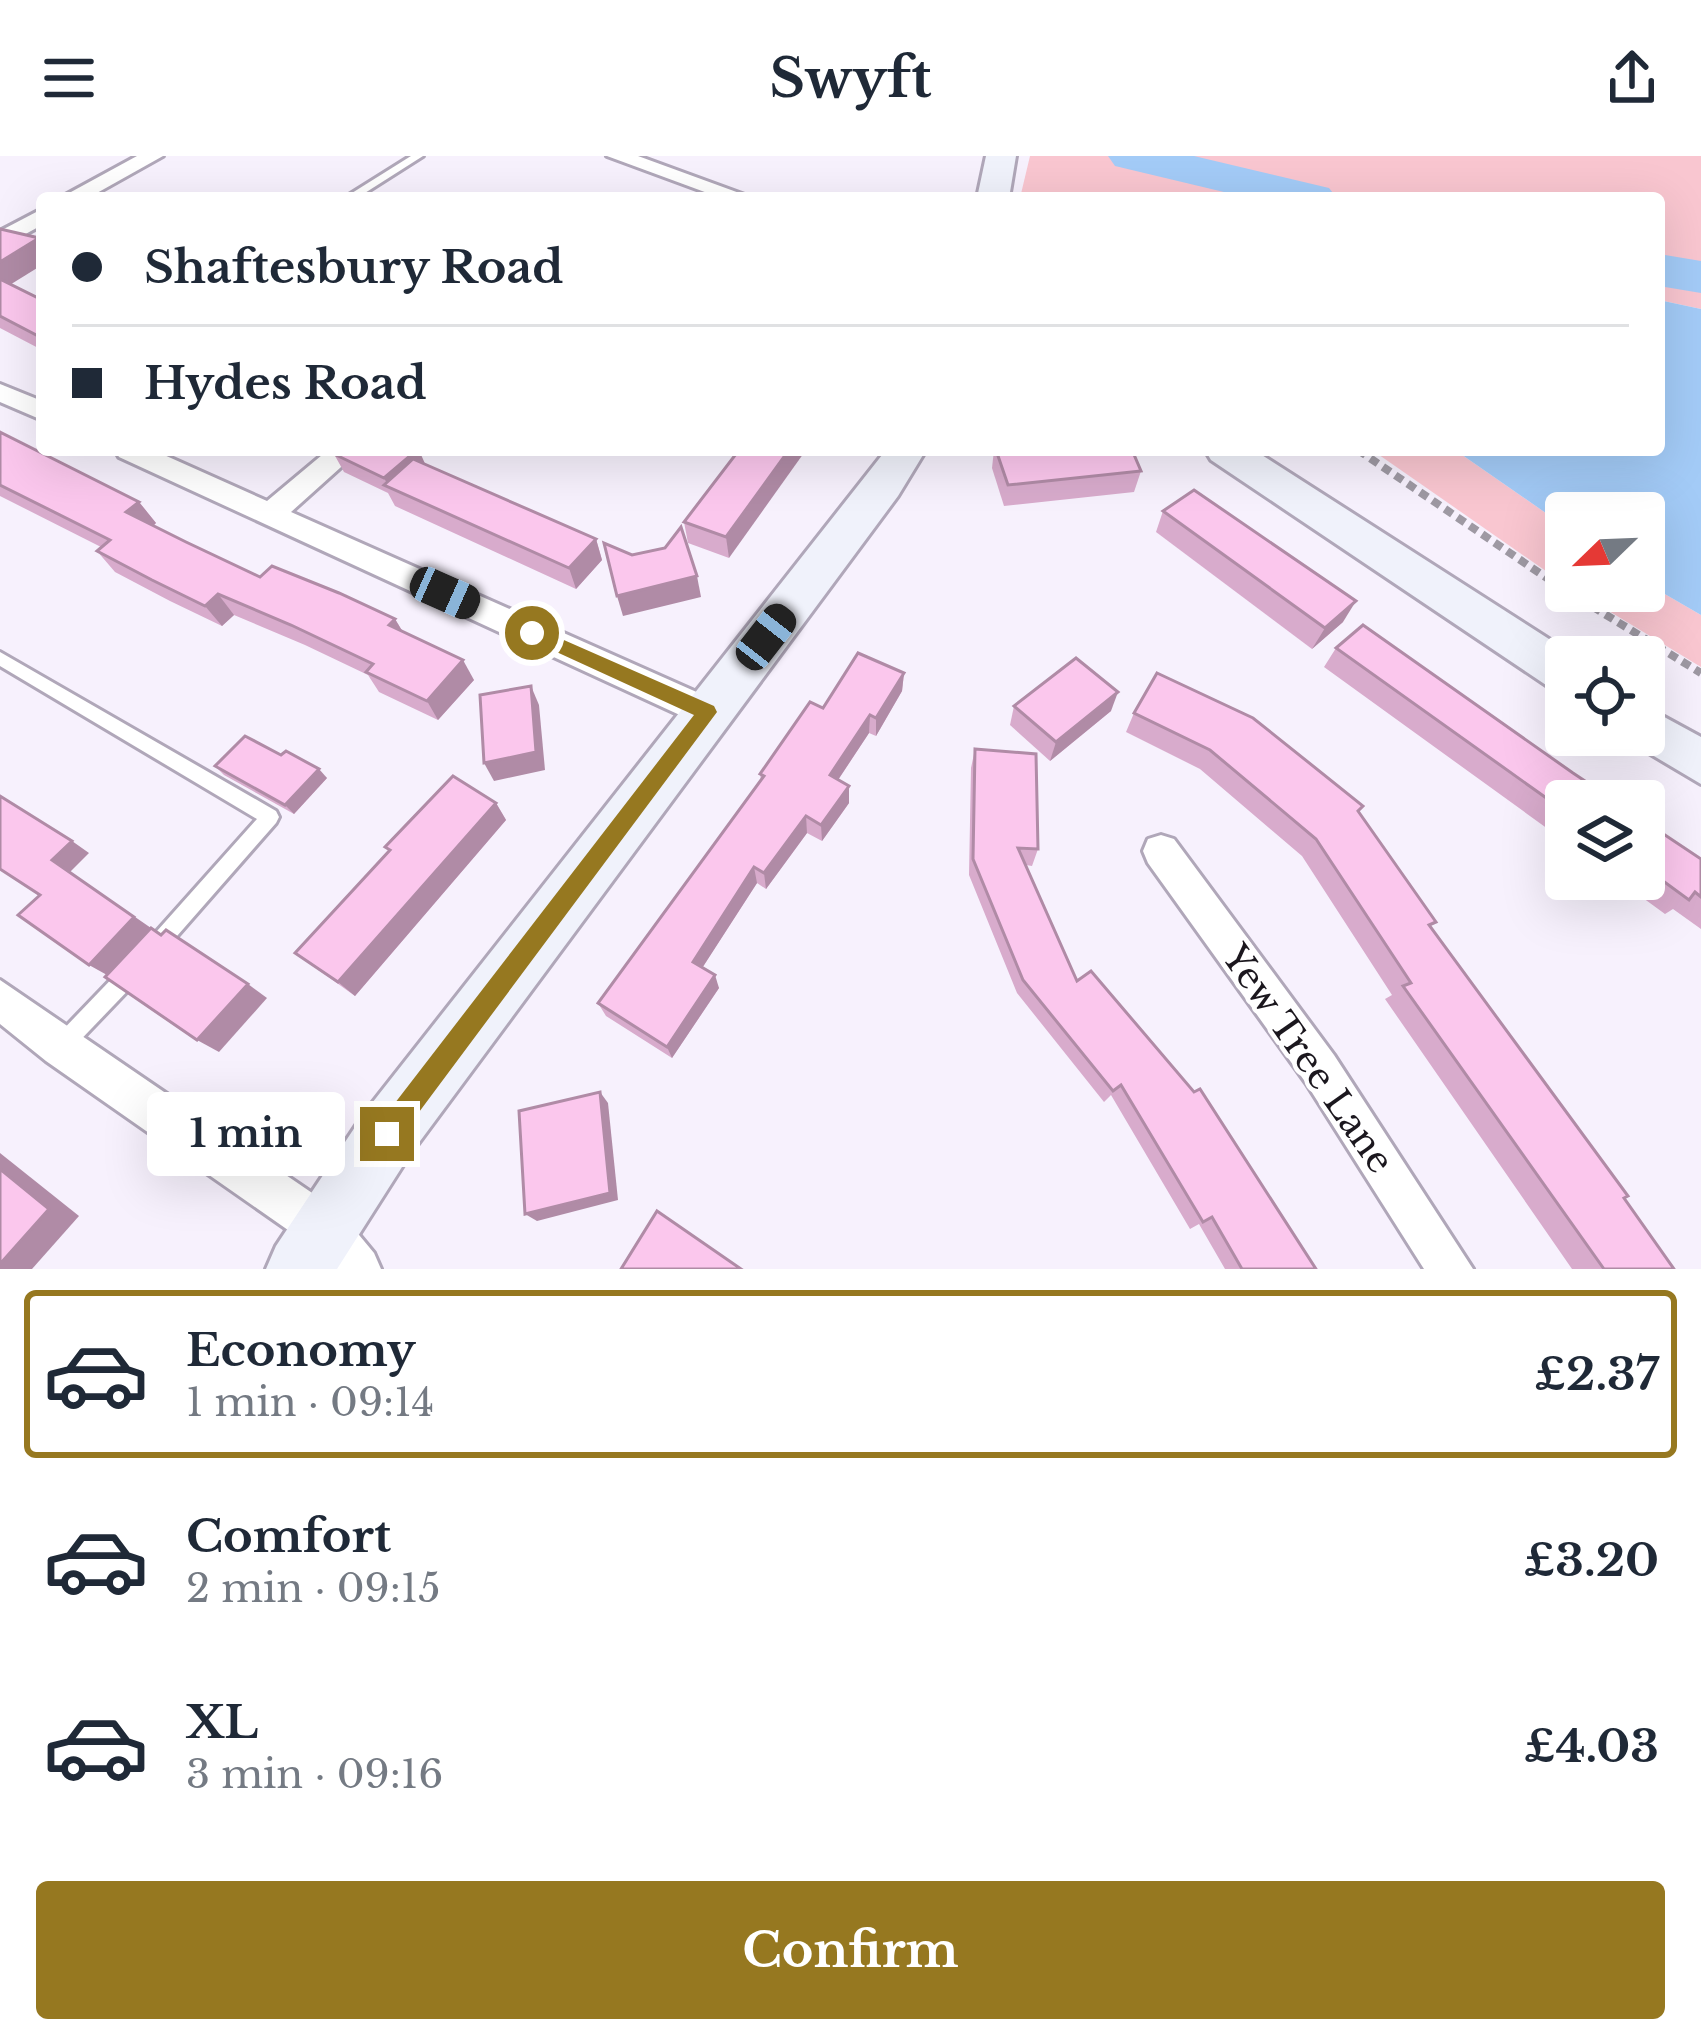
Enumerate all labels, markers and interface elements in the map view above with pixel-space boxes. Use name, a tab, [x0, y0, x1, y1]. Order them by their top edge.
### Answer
icon: menu	[36, 45, 102, 111]
text: Swyft	[769, 45, 932, 112]
icon: share	[1599, 45, 1665, 111]
text: Shaftesbury Road	[144, 239, 564, 295]
text: Hydes Road	[144, 355, 427, 411]
north arrow	[1545, 492, 1665, 612]
map controls	[1545, 492, 1665, 900]
car	[405, 562, 485, 624]
car	[730, 598, 802, 676]
route start	[505, 606, 559, 660]
button: locate	[1545, 636, 1665, 756]
button: layers	[1545, 780, 1665, 900]
street label: Yew Tree Lane	[1212, 935, 1403, 1182]
callout: 1 min	[147, 1092, 345, 1176]
route end	[360, 1107, 414, 1161]
text: 1 min	[190, 1109, 302, 1158]
icon: car	[42, 1320, 150, 1428]
text: Economy	[186, 1322, 416, 1378]
text: £2.37	[1534, 1346, 1659, 1402]
text: 1 min · 09:14	[186, 1378, 434, 1427]
icon: car	[42, 1506, 150, 1614]
text: Comfort	[186, 1508, 391, 1564]
text: £3.20	[1524, 1532, 1659, 1588]
text: 2 min · 09:15	[186, 1564, 440, 1613]
icon: car	[42, 1692, 150, 1800]
text: XL	[186, 1694, 258, 1750]
text: £4.03	[1524, 1718, 1659, 1774]
text: 3 min · 09:16	[186, 1750, 443, 1799]
button: Confirm	[36, 1881, 1665, 2019]

